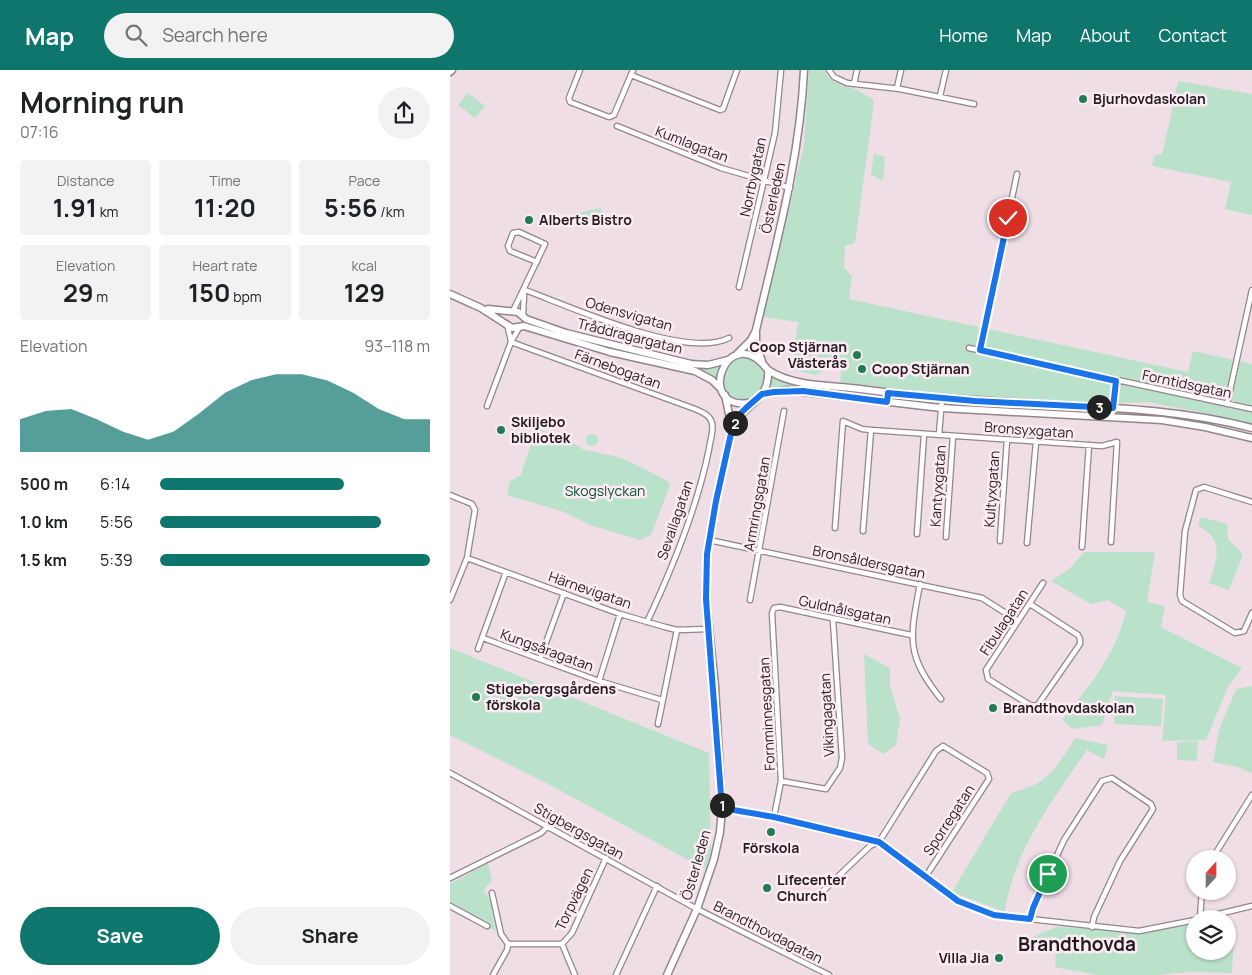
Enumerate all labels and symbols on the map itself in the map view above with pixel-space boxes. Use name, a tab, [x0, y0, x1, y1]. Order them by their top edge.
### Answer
place label: Bjurhovdaskolan	[1093, 89, 1206, 108]
marker: Bjurhovdaskolan	[1077, 93, 1089, 105]
street label: Kumlagatan	[653, 121, 731, 166]
street label: Norrbygatan	[735, 135, 770, 218]
street label: Österleden	[756, 161, 789, 235]
pin	[987, 197, 1029, 239]
place label: Alberts Bistro	[539, 210, 632, 229]
marker: Alberts Bistro	[523, 214, 535, 226]
street label: Odensvigatan	[583, 292, 675, 335]
street label: Tråddragargatan	[575, 313, 685, 358]
place label: Coop Stjärnan Västerås	[749, 337, 847, 372]
street label: Färnebogatan	[572, 344, 664, 393]
marker: Coop Stjärnan Västerås	[851, 349, 863, 361]
place label: Coop Stjärnan	[872, 359, 970, 378]
marker: Coop Stjärnan	[856, 363, 868, 375]
street label: Forntidsgatan	[1141, 365, 1233, 402]
pin: 3	[1086, 394, 1112, 420]
pin: 2	[722, 410, 748, 436]
place label: Skiljebo bibliotek	[511, 412, 571, 447]
street label: Bronsyxgatan	[984, 417, 1074, 442]
marker: Skiljebo bibliotek	[495, 424, 507, 436]
street label: Kantyxgatan	[925, 444, 950, 528]
street label: Kultyxgatan	[979, 450, 1004, 528]
street label: Armringsgatan	[739, 455, 774, 553]
street label: Sevallagatan	[652, 477, 697, 562]
park label: Skogslyckan	[565, 481, 645, 500]
street label: Bronsåldersgatan	[811, 540, 927, 583]
street label: Härnevigatan	[546, 566, 634, 613]
street label: Fibulagatan	[975, 585, 1032, 659]
street label: Guldnålsgatan	[797, 590, 893, 629]
street label: Kungsåragatan	[498, 624, 597, 675]
street label: Fornminnesgatan	[754, 657, 779, 771]
street label: Vikingagatan	[815, 673, 838, 757]
place label: Stigebergsgårdens förskola	[486, 679, 617, 714]
marker: Stigebergsgårdens förskola	[470, 691, 482, 703]
place label: Brandthovdaskolan	[1003, 698, 1134, 717]
marker: Brandthovdaskolan	[987, 702, 999, 714]
street label: Sporregatan	[919, 781, 979, 859]
pin: 1	[710, 792, 734, 818]
street label: Stigbergsgatan	[531, 798, 628, 863]
marker: Förskola	[765, 826, 777, 838]
street label: Österleden	[676, 828, 715, 902]
place label: Förskola	[743, 838, 799, 857]
north arrow	[1186, 850, 1236, 900]
pin	[1027, 853, 1069, 895]
street label: Torpvägen	[550, 864, 597, 933]
place label: Lifecenter Church	[777, 870, 847, 905]
marker: Lifecenter Church	[761, 882, 773, 894]
street label: Brandthovdagatan	[710, 896, 826, 967]
district label: Brandthovda	[1018, 931, 1136, 957]
place label: Villa Jia	[939, 948, 989, 967]
marker: Villa Jia	[993, 952, 1005, 964]

